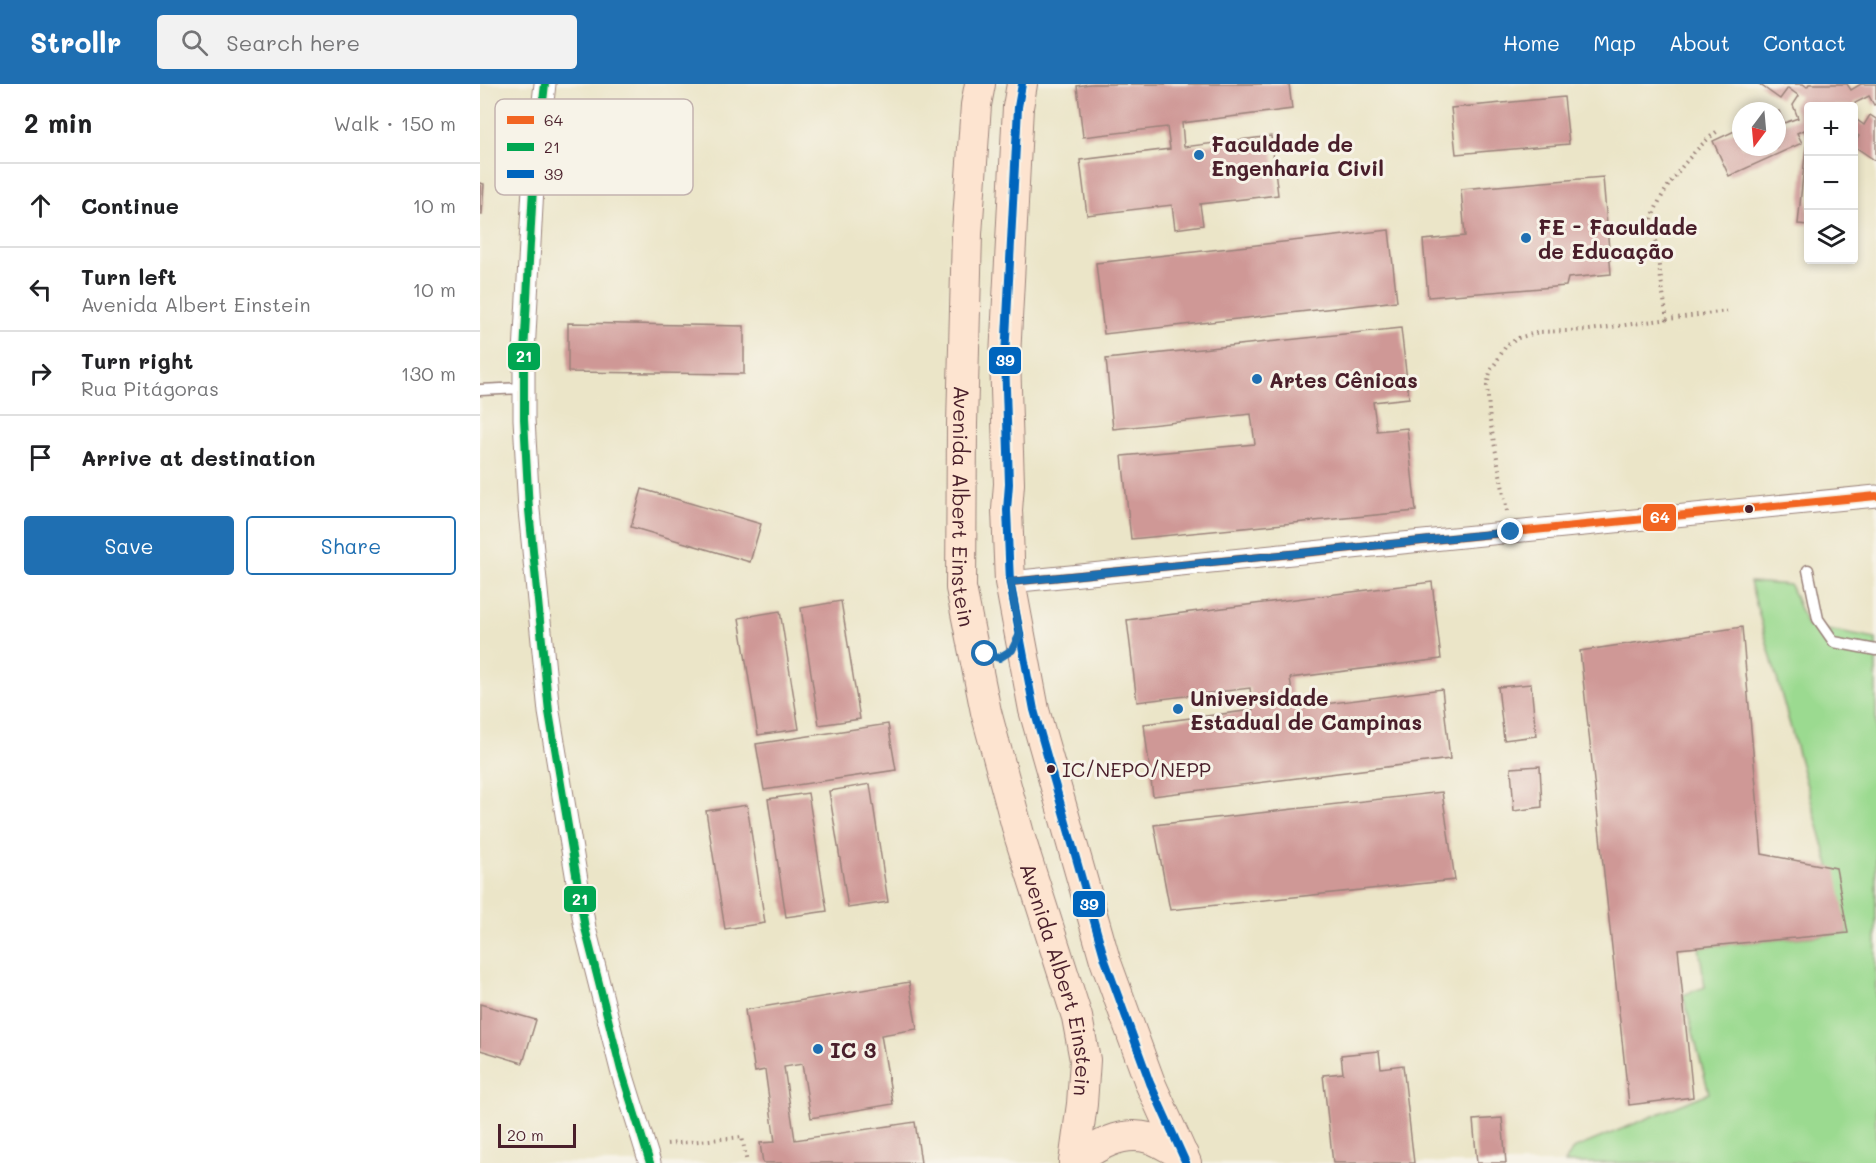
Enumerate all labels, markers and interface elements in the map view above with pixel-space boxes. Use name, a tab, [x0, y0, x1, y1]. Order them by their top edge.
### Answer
search box	[157, 15, 577, 69]
text: Strollr	[30, 24, 121, 60]
icon: search	[178, 26, 211, 59]
text: Search here	[226, 28, 360, 57]
text: Home	[1503, 29, 1560, 56]
text: Map	[1593, 29, 1636, 56]
text: About	[1669, 29, 1730, 56]
text: Contact	[1763, 29, 1846, 56]
legend	[495, 99, 693, 195]
north arrow	[1732, 102, 1786, 156]
map controls	[1804, 102, 1858, 264]
button: +	[1804, 102, 1858, 156]
text: 2 min	[24, 106, 92, 140]
text: 64	[544, 109, 564, 130]
text: Walk · 150 m	[334, 110, 456, 136]
place label: Faculdade de Engenharia Civil	[1211, 130, 1384, 181]
text: 21	[544, 136, 560, 157]
marker: Faculdade de Engenharia Civil	[1192, 148, 1206, 162]
button: −	[1804, 156, 1858, 210]
text: 39	[544, 163, 563, 184]
icon: ahead	[24, 189, 57, 222]
text: Continue	[81, 191, 179, 220]
text: 10 m	[412, 192, 456, 218]
button: layers	[1804, 210, 1858, 264]
place label: FE - Faculdade de Educação	[1538, 213, 1698, 264]
marker: FE - Faculdade de Educação	[1519, 231, 1533, 245]
text: Turn left	[81, 262, 177, 291]
icon: left	[24, 273, 57, 306]
text: 10 m	[412, 276, 456, 302]
text: Avenida Albert Einstein	[81, 291, 311, 317]
line badge: 21	[507, 342, 541, 371]
text: 21	[516, 345, 532, 366]
text: Turn right	[81, 346, 193, 375]
line badge: 39	[988, 346, 1022, 375]
text: 39	[995, 349, 1015, 370]
icon: right	[24, 357, 57, 390]
text: 130 m	[401, 360, 456, 386]
place label: Artes Cênicas	[1269, 366, 1418, 393]
marker: Artes Cênicas	[1250, 372, 1264, 386]
text: Rua Pitágoras	[81, 375, 219, 401]
street label: Avenida Albert Einstein	[947, 385, 982, 629]
icon: arrive	[24, 441, 57, 474]
text: Arrive at destination	[81, 443, 316, 472]
line badge: 64	[1642, 503, 1677, 532]
unlabelled marker	[1743, 503, 1755, 515]
text: 64	[1650, 506, 1670, 527]
button: Save	[24, 516, 234, 575]
button: Share	[246, 516, 456, 575]
route end	[1497, 518, 1523, 544]
route start	[971, 640, 997, 666]
place label: Universidade Estadual de Campinas	[1190, 684, 1422, 735]
marker: Universidade Estadual de Campinas	[1171, 702, 1185, 716]
place label: IC/NEPO/NEPP	[1062, 756, 1211, 782]
marker: IC/NEPO/NEPP	[1045, 763, 1057, 775]
street label: Avenida Albert Einstein	[1015, 859, 1099, 1097]
line badge: 21	[563, 885, 597, 913]
text: 21	[572, 888, 588, 909]
line badge: 39	[1072, 890, 1106, 918]
text: 39	[1079, 893, 1099, 914]
place label: IC 3	[830, 1036, 876, 1063]
marker: IC 3	[811, 1042, 825, 1056]
scale bar	[498, 1121, 576, 1148]
text: 20 m	[507, 1124, 544, 1145]

